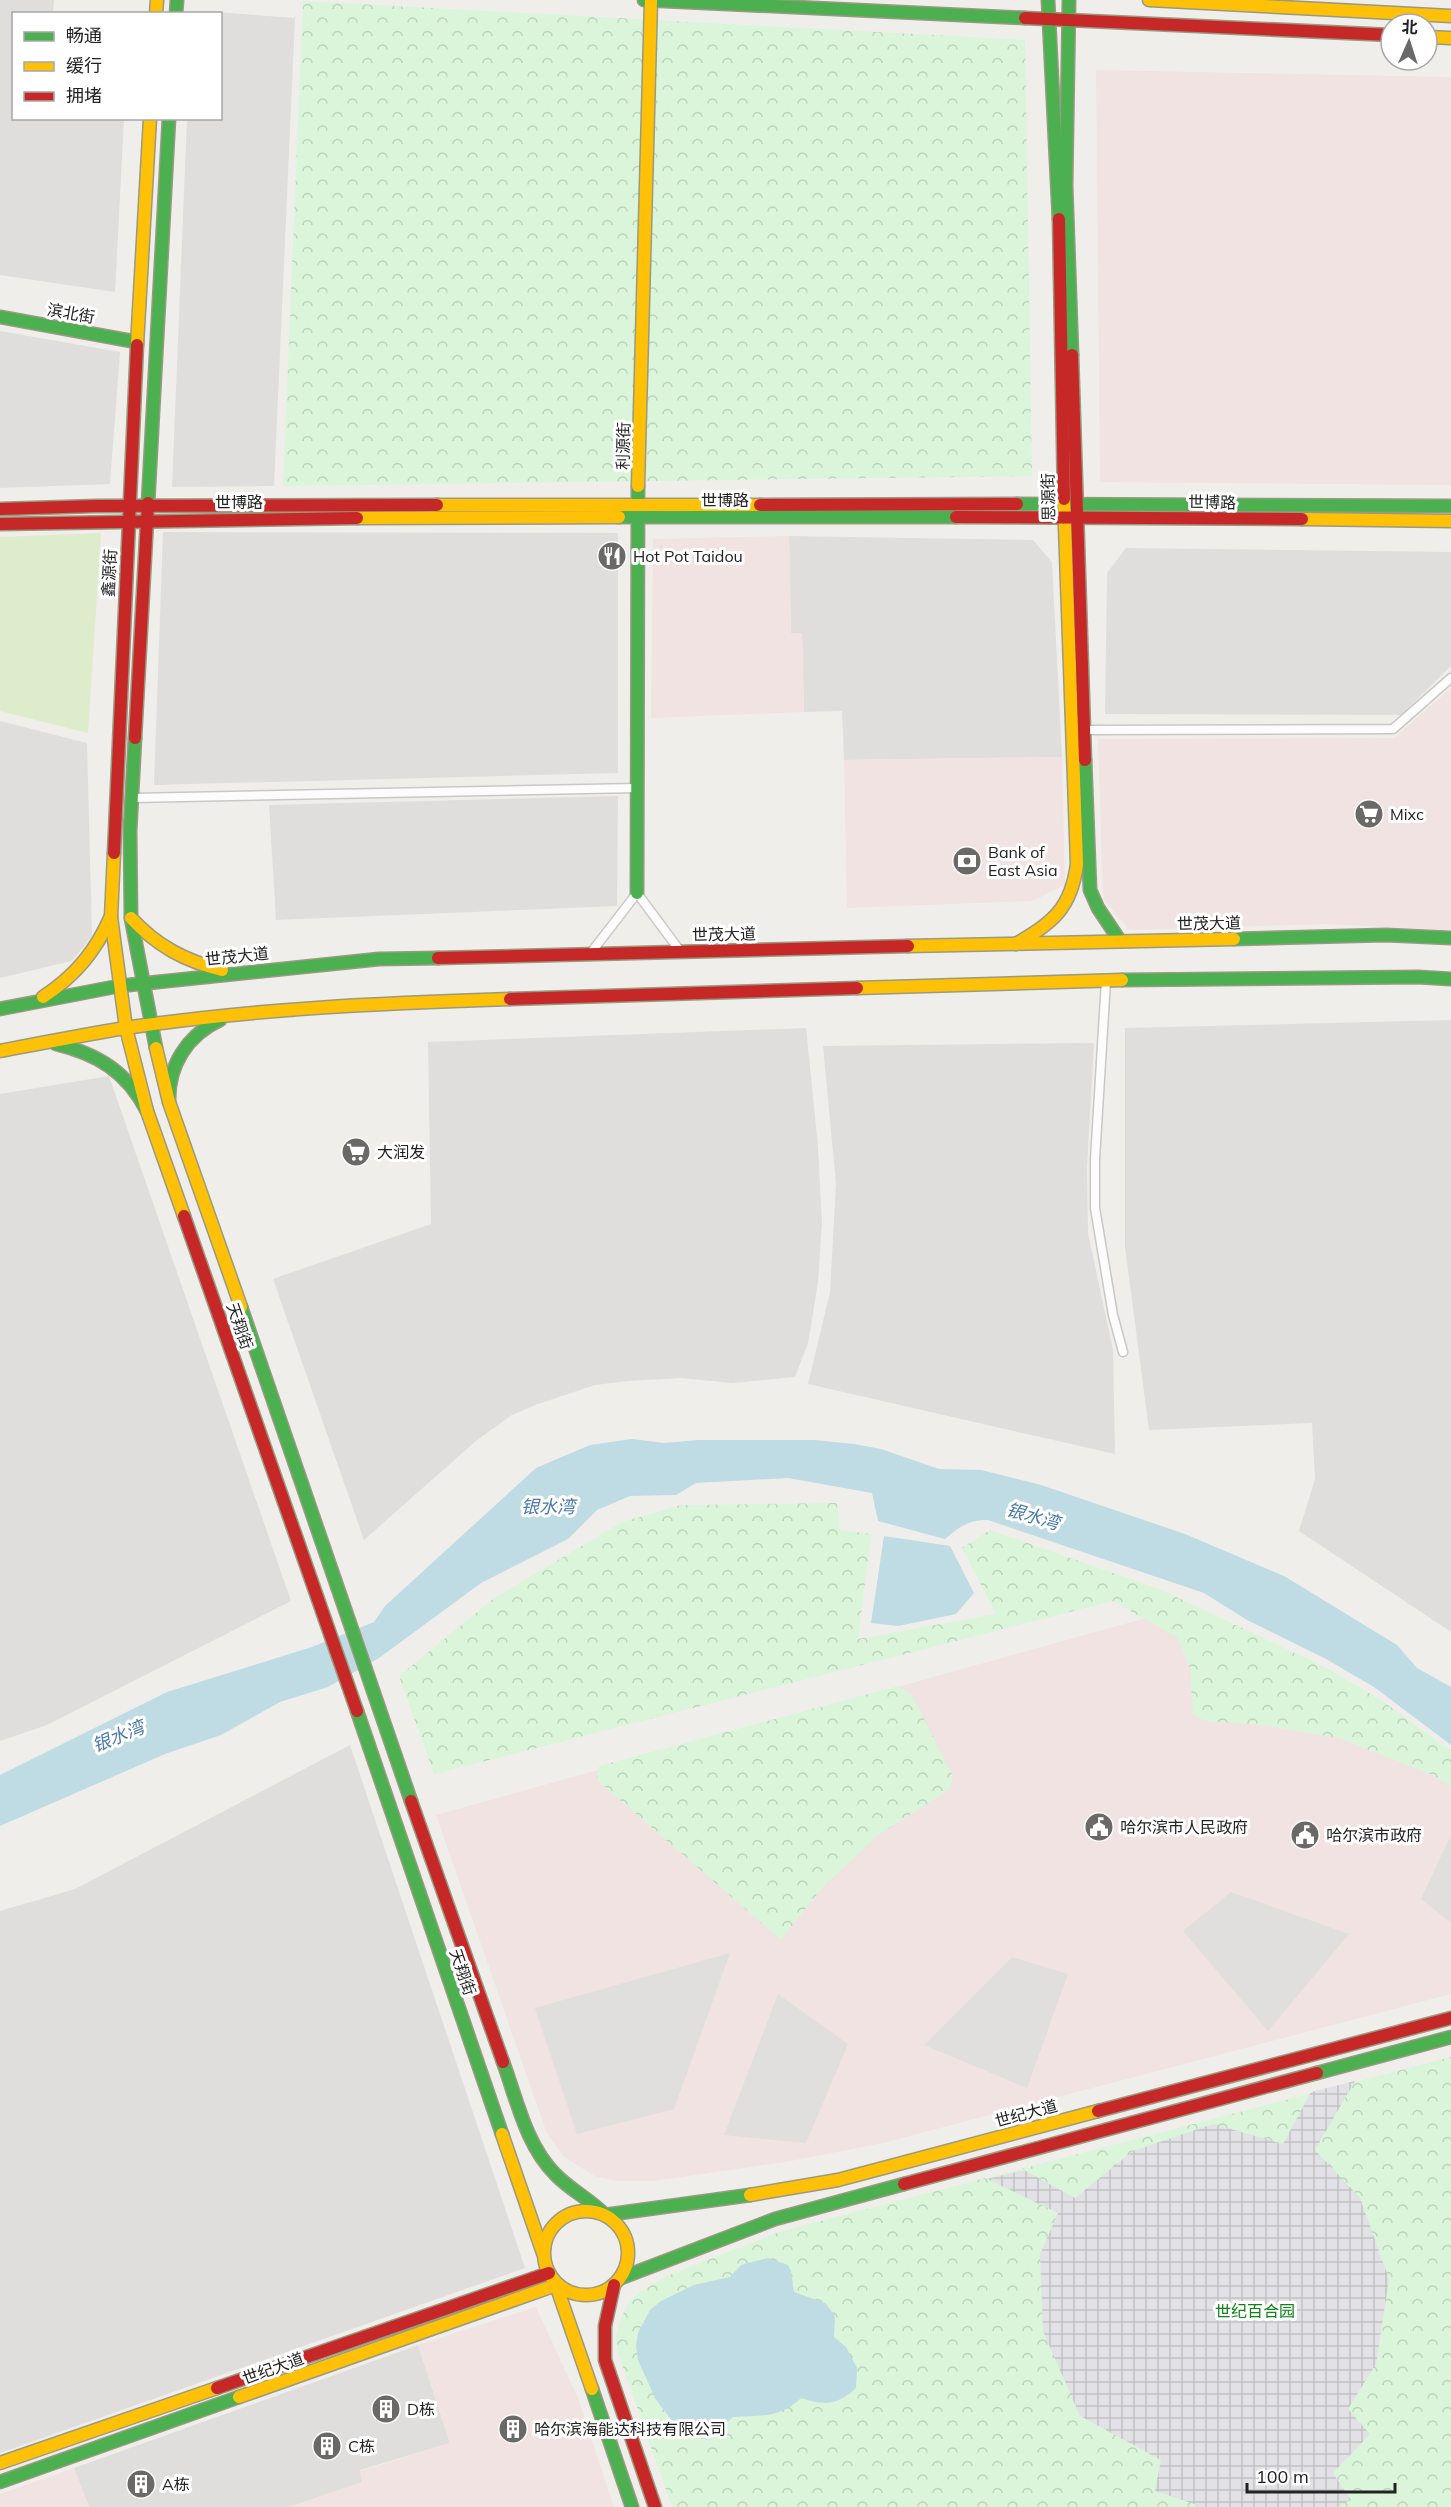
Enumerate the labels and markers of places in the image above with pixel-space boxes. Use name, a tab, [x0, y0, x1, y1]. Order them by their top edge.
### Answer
restaurant icon: Hot Pot Taidou	[596, 540, 628, 572]
place label: Hot Pot Taidou	[633, 546, 743, 566]
supermarket icon: Mixс	[1353, 798, 1385, 830]
place label: Mixс	[1390, 804, 1424, 824]
place label: Bank of East Asia	[988, 842, 1058, 880]
bank icon: Bank of East Asia	[951, 845, 983, 877]
supermarket icon: 大润发	[340, 1136, 372, 1168]
place label: 大润发	[377, 1142, 425, 1162]
public building icon: 哈尔滨市人民政府	[1083, 1811, 1115, 1843]
place label: 哈尔滨市人民政府	[1120, 1817, 1248, 1837]
public building icon: 哈尔滨市政府	[1289, 1819, 1321, 1851]
place label: 哈尔滨市政府	[1326, 1825, 1422, 1845]
building icon: D栋	[370, 2393, 402, 2425]
place label: D栋	[407, 2399, 435, 2419]
building icon: 哈尔滨海能达科技有限公司	[497, 2413, 529, 2445]
place label: 哈尔滨海能达科技有限公司	[534, 2419, 726, 2439]
building icon: C栋	[311, 2430, 343, 2462]
place label: C栋	[348, 2436, 375, 2456]
building icon: A栋	[125, 2468, 157, 2500]
place label: A栋	[162, 2474, 190, 2494]

